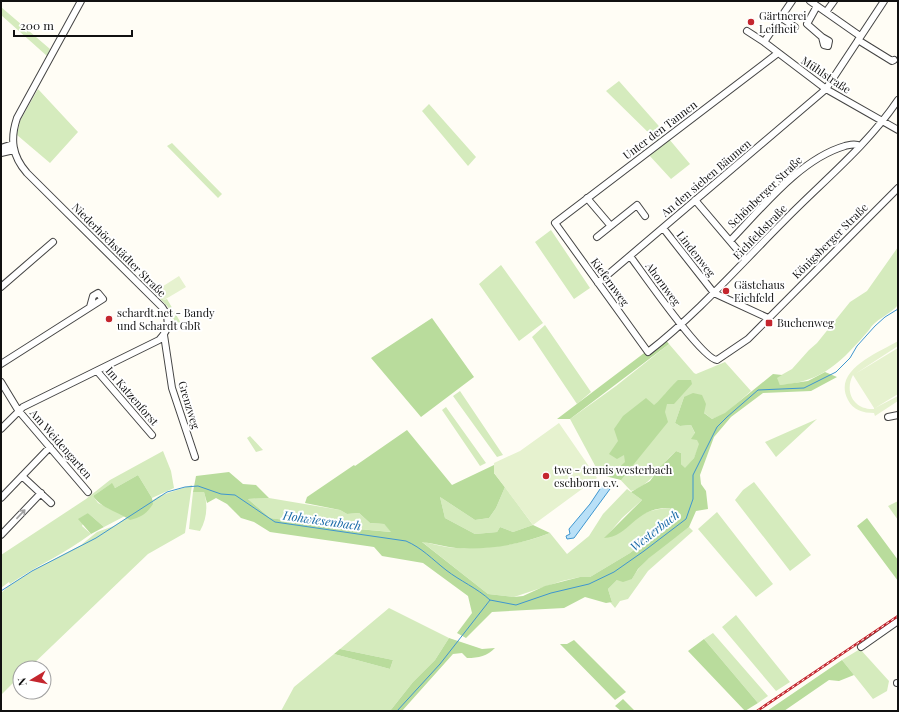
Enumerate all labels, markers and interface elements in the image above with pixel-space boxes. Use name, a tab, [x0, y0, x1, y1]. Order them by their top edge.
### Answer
place label: Gärtnerei Leifheit	[759, 8, 807, 36]
scale bar	[14, 12, 132, 38]
text: 200 m	[20, 17, 54, 33]
marker: Gärtnerei Leifheit	[746, 17, 756, 27]
street label: Mühlstraße	[799, 53, 854, 97]
street label: Unter den Tannen	[620, 97, 700, 162]
street label: An den sieben Bäumen	[657, 135, 754, 220]
street label: Schönberger Straße	[724, 152, 805, 231]
street label: Niederhöchstädter Straße	[69, 199, 170, 300]
street label: Königsberger Straße	[789, 199, 871, 282]
street label: Eichfeldstraße	[729, 200, 790, 263]
street label: Lindenweg	[674, 228, 719, 280]
street label: Kiefernweg	[588, 255, 633, 309]
street label: Ahornweg	[642, 258, 684, 309]
place label: Gästehaus Eichfeld	[734, 277, 785, 305]
marker: Gästehaus Eichfeld	[721, 286, 731, 296]
place label: schardt.net - Bandy und Schardt GbR	[117, 305, 215, 333]
marker: schardt.net - Bandy und Schardt GbR	[104, 314, 114, 324]
place label: Buchenweg	[777, 315, 834, 330]
marker: Buchenweg	[764, 318, 774, 328]
street label: Im Katzenforst	[103, 363, 162, 428]
street label: Grenzweg	[175, 379, 204, 431]
street label: Am Weidengarten	[26, 405, 96, 482]
place label: twe - tennis westerbach eschborn e.v.	[554, 462, 673, 490]
marker: twe - tennis westerbach eschborn e.v.	[541, 471, 551, 481]
water label: Hohwiesenbach	[281, 506, 362, 533]
water label: Westerbach	[627, 506, 682, 554]
one-way arrow	[16, 509, 26, 519]
north arrow	[12, 660, 52, 700]
text: N	[14, 677, 30, 687]

